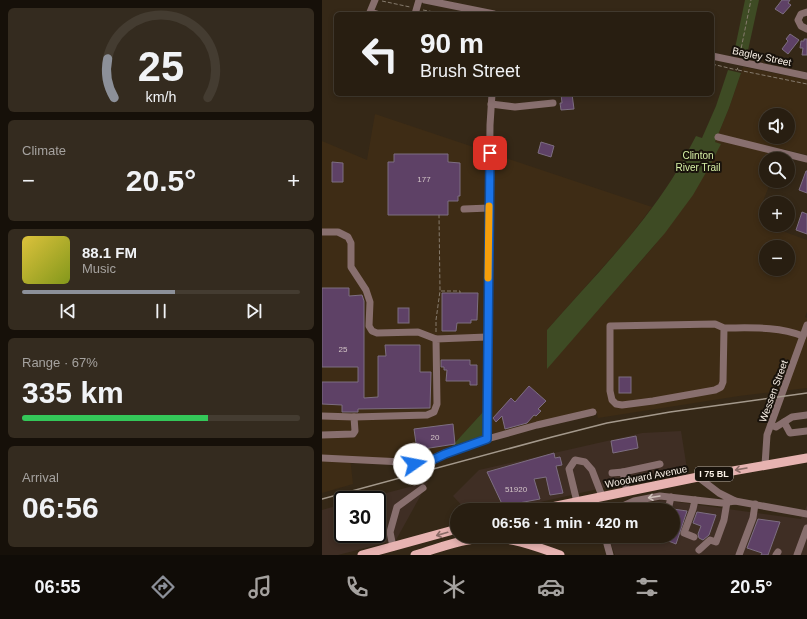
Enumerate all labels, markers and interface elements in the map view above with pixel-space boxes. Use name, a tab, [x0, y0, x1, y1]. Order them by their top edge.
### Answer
icon: left	[354, 28, 406, 80]
text: 90 m	[420, 28, 484, 59]
text: 25	[138, 43, 184, 90]
street label: Bagley Street	[731, 45, 793, 68]
text: Brush Street	[420, 61, 520, 81]
text: km/h	[146, 89, 177, 105]
map controls	[759, 108, 795, 276]
button: sound	[759, 108, 795, 144]
pin	[473, 136, 507, 170]
icon: arrive	[479, 142, 501, 164]
text: Climate	[22, 143, 66, 158]
park label: Clinton River Trail	[675, 150, 721, 173]
button: search	[759, 152, 795, 188]
text: 20.5°	[126, 164, 196, 197]
text: −	[22, 168, 35, 193]
text: +	[287, 168, 300, 193]
house number: 177	[417, 175, 431, 184]
button: +	[759, 196, 795, 232]
button: −	[759, 240, 795, 276]
text: 88.1 FM	[82, 244, 137, 261]
text: Music	[82, 261, 116, 276]
icon: previous	[57, 300, 79, 322]
icon: pause	[150, 300, 172, 322]
icon: next	[243, 300, 265, 322]
house number: 25	[339, 345, 348, 354]
text: Range · 67%	[22, 355, 98, 370]
street label: Wessen Street	[757, 358, 790, 424]
text: 335 km	[22, 376, 124, 409]
house number: 20	[431, 433, 440, 442]
position arrow	[393, 443, 435, 485]
street label: Woodward Avenue	[604, 463, 689, 490]
one-way arrow	[735, 466, 748, 474]
road number: I 75 BL	[695, 467, 733, 481]
text: Arrival	[22, 470, 59, 485]
house number: 51920	[505, 485, 528, 494]
text: 06:56	[22, 491, 99, 524]
speed limit sign: 30	[334, 491, 386, 543]
one-way arrow	[648, 493, 661, 501]
text: 06:56 · 1 min · 420 m	[492, 514, 638, 531]
one-way arrow	[435, 530, 448, 538]
icon: directions	[149, 573, 177, 601]
icon: music	[246, 573, 274, 601]
icon: phone	[343, 573, 371, 601]
icon: climate	[440, 573, 468, 601]
icon: car	[537, 573, 565, 601]
icon: filters	[633, 573, 661, 601]
text: 06:55	[34, 577, 80, 597]
text: 20.5°	[730, 577, 772, 597]

